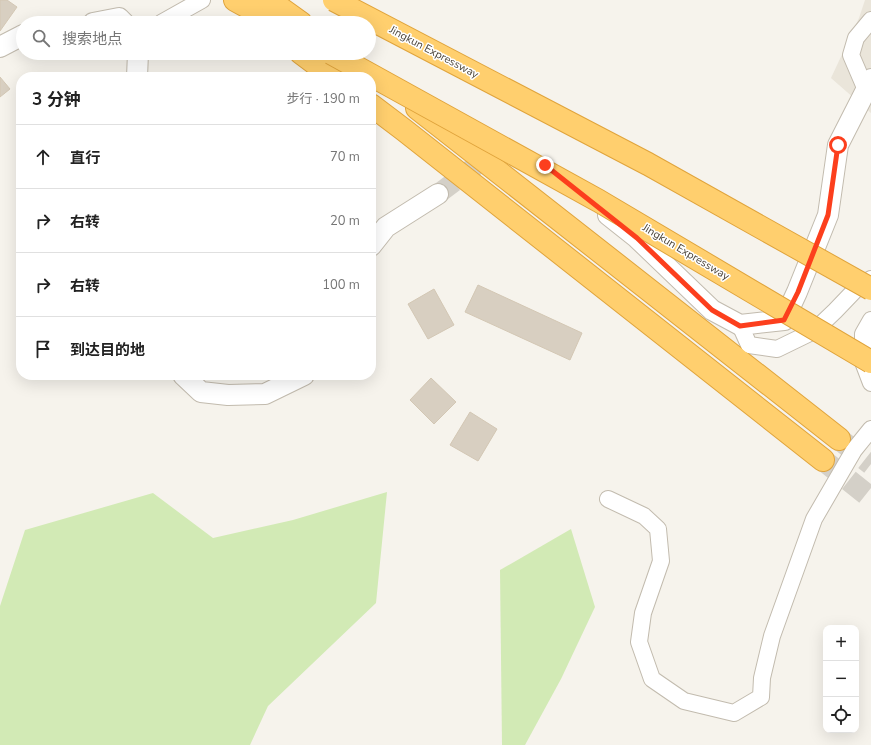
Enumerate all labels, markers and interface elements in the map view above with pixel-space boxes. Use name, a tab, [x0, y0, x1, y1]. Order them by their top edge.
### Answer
search box	[16, 16, 376, 60]
street label: Jingkun Expressway	[386, 22, 481, 82]
icon: search	[30, 27, 52, 49]
text: 搜索地点	[62, 29, 122, 49]
text: 3 分钟	[32, 88, 81, 111]
text: 步行 · 190 m	[286, 90, 360, 108]
route start	[829, 136, 847, 154]
icon: ahead	[32, 146, 54, 168]
text: 直行	[70, 148, 100, 168]
text: 70 m	[330, 148, 360, 166]
route end	[536, 156, 554, 174]
icon: right	[32, 210, 54, 232]
text: 右转	[70, 212, 100, 232]
text: 20 m	[330, 212, 360, 230]
street label: Jingkun Expressway	[639, 220, 733, 284]
icon: right	[32, 274, 54, 296]
text: 右转	[70, 276, 100, 296]
text: 100 m	[322, 276, 360, 294]
icon: arrive	[32, 338, 54, 360]
text: 到达目的地	[70, 340, 145, 360]
map controls	[823, 625, 859, 733]
button: +	[823, 625, 859, 661]
button: −	[823, 661, 859, 697]
button: locate	[823, 697, 859, 733]

